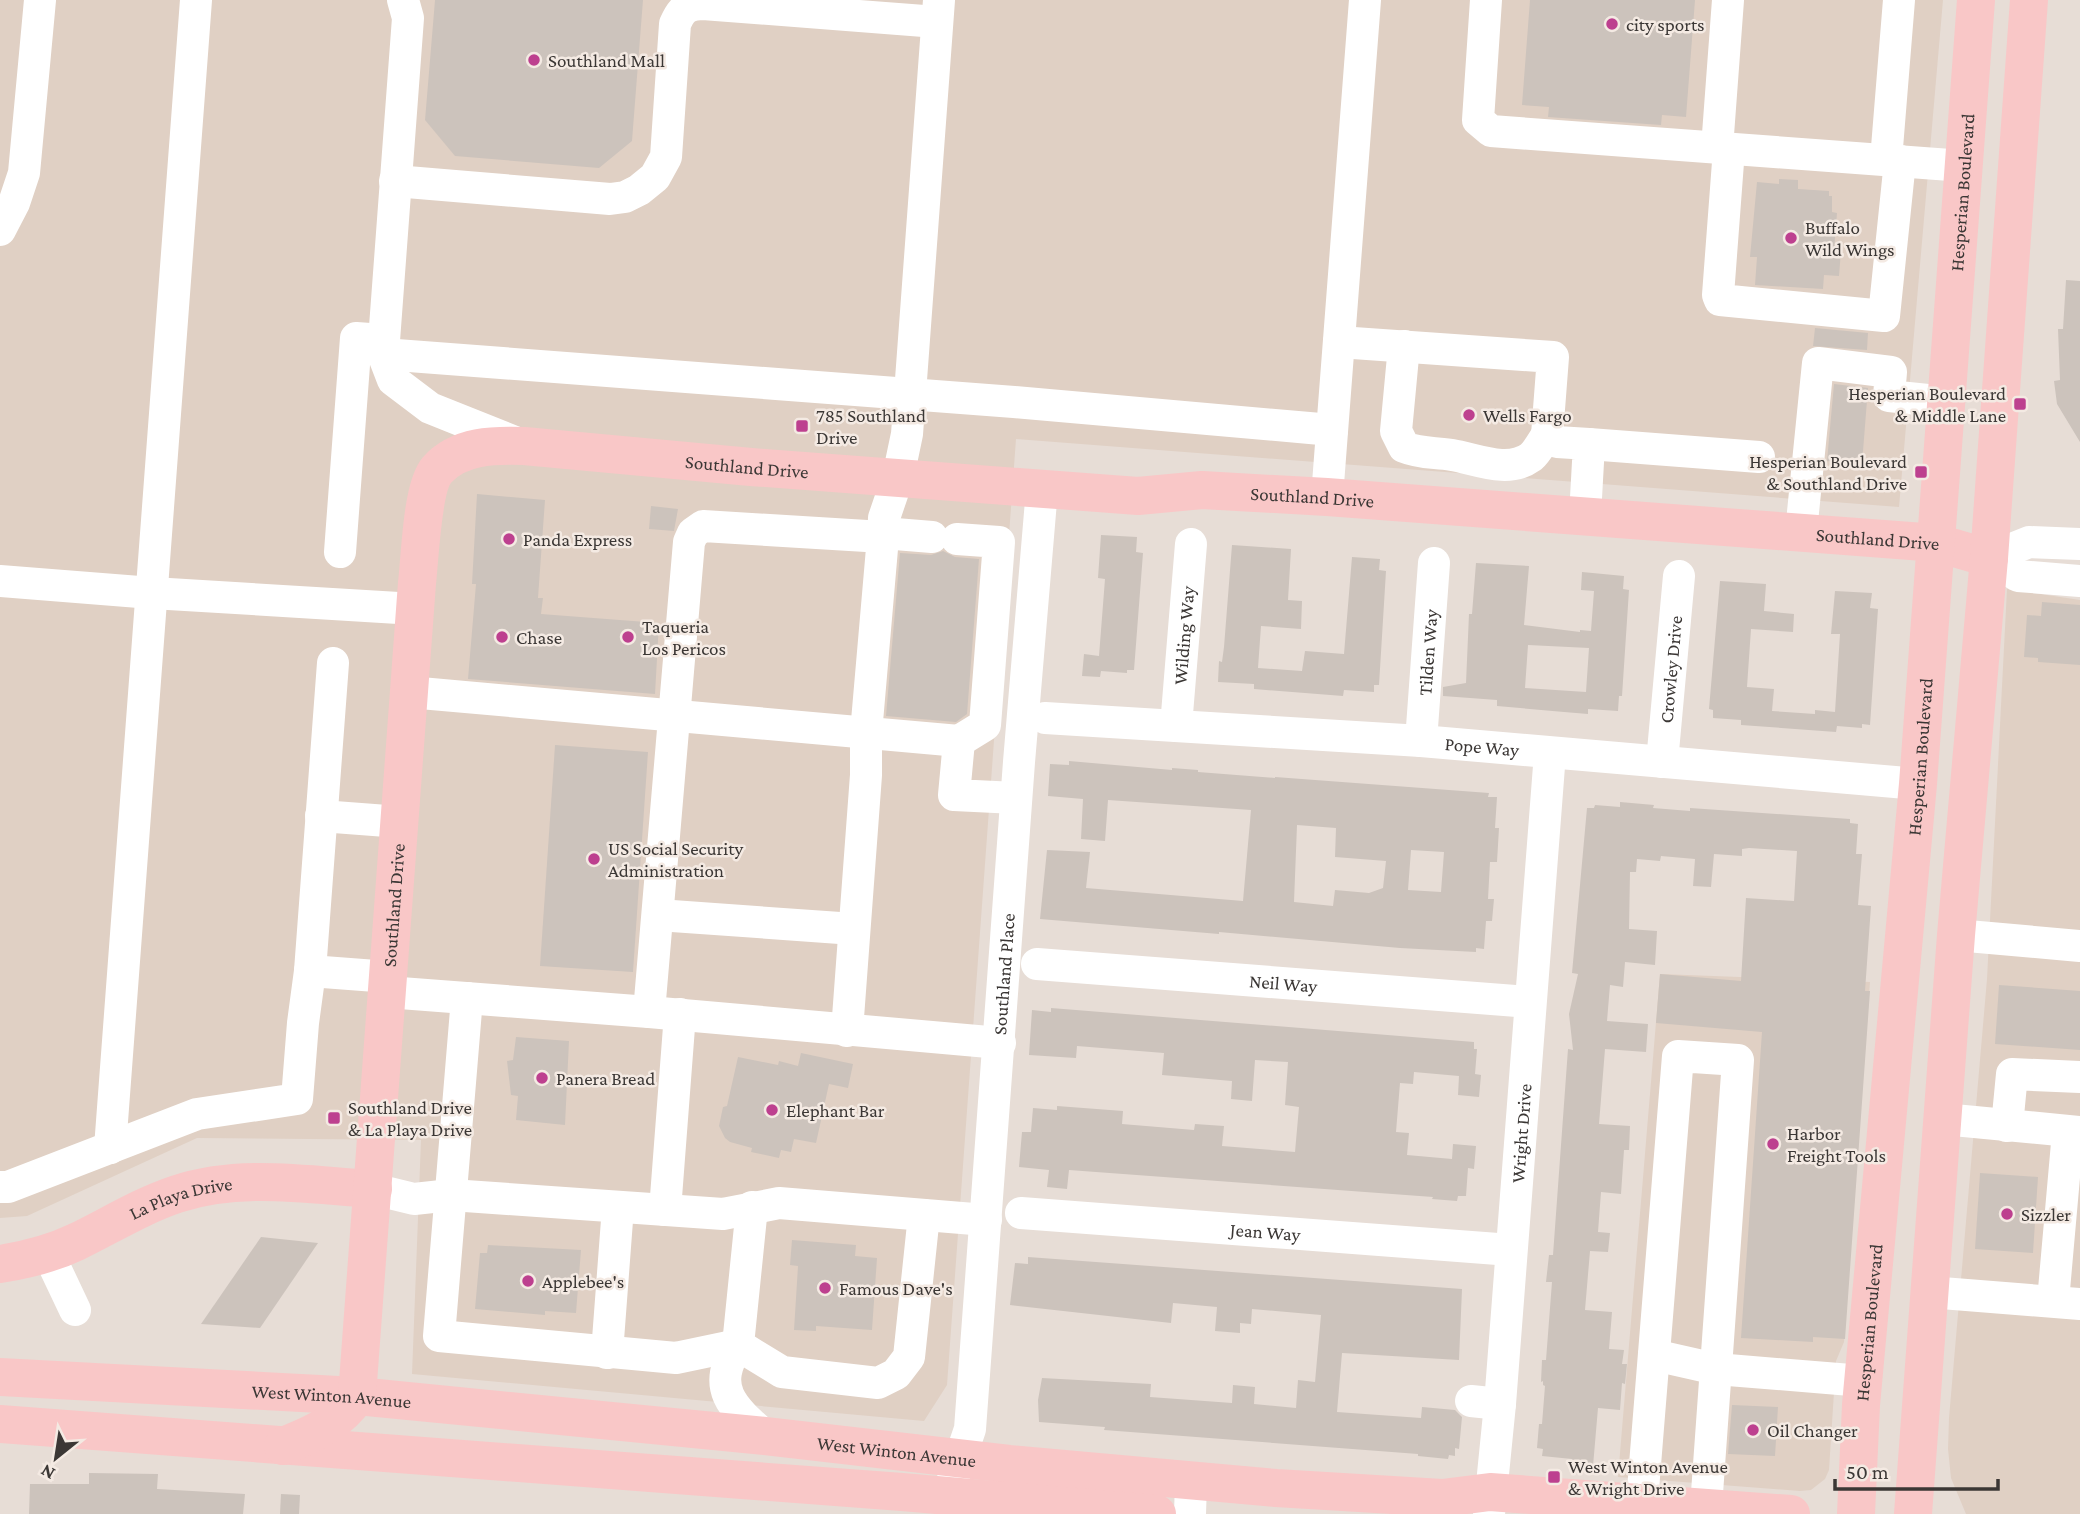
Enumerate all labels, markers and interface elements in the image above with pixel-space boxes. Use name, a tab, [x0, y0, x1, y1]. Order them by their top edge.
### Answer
place label: city sports	[1626, 14, 1705, 35]
marker: city sports	[1604, 16, 1620, 32]
place label: Southland Mall	[548, 50, 665, 71]
marker: Southland Mall	[526, 52, 542, 68]
street label: Hesperian Boulevard	[1946, 113, 1979, 272]
place label: Buffalo Wild Wings	[1805, 217, 1895, 260]
marker: Buffalo Wild Wings	[1783, 230, 1799, 246]
place label: Hesperian Boulevard & Middle Lane	[1848, 383, 2006, 426]
marker: Hesperian Boulevard & Middle Lane	[2012, 396, 2028, 412]
place label: 785 Southland Drive	[816, 405, 926, 448]
place label: Wells Fargo	[1483, 405, 1572, 426]
marker: Wells Fargo	[1461, 407, 1477, 423]
marker: 785 Southland Drive	[794, 418, 810, 434]
street label: Southland Drive	[684, 451, 809, 482]
place label: Hesperian Boulevard & Southland Drive	[1749, 451, 1907, 494]
marker: Hesperian Boulevard & Southland Drive	[1913, 464, 1929, 480]
street label: Southland Drive	[1250, 483, 1375, 512]
street label: Southland Drive	[1815, 524, 1940, 554]
place label: Panda Express	[523, 529, 632, 550]
marker: Panda Express	[501, 531, 517, 547]
street label: Wilding Way	[1169, 585, 1199, 686]
street label: Tilden Way	[1414, 608, 1442, 696]
street label: Crowley Drive	[1656, 615, 1686, 724]
place label: Taqueria Los Pericos	[642, 616, 726, 659]
place label: Chase	[516, 627, 562, 648]
marker: Chase	[494, 629, 510, 645]
marker: Taqueria Los Pericos	[620, 629, 636, 645]
street label: Hesperian Boulevard	[1903, 677, 1937, 837]
street label: Pope Way	[1444, 733, 1520, 760]
place label: US Social Security Administration	[608, 838, 743, 881]
street label: Southland Drive	[379, 843, 409, 968]
marker: US Social Security Administration	[586, 851, 602, 867]
street label: Southland Place	[989, 912, 1019, 1036]
street label: Neil Way	[1248, 970, 1318, 997]
place label: Panera Bread	[556, 1068, 655, 1089]
marker: Panera Bread	[534, 1070, 550, 1086]
street label: Wright Drive	[1507, 1083, 1536, 1184]
place label: Southland Drive & La Playa Drive	[348, 1097, 472, 1140]
place label: Elephant Bar	[786, 1100, 885, 1121]
marker: Elephant Bar	[764, 1102, 780, 1118]
marker: Southland Drive & La Playa Drive	[326, 1110, 342, 1126]
place label: Harbor Freight Tools	[1787, 1123, 1886, 1166]
marker: Harbor Freight Tools	[1765, 1136, 1781, 1152]
street label: La Playa Drive	[126, 1173, 233, 1224]
place label: Sizzler	[2021, 1204, 2071, 1225]
marker: Sizzler	[1999, 1206, 2015, 1222]
street label: Jean Way	[1227, 1219, 1302, 1245]
street label: Hesperian Boulevard	[1851, 1243, 1887, 1402]
place label: Applebee's	[542, 1271, 624, 1292]
marker: Applebee's	[520, 1273, 536, 1289]
place label: Famous Dave's	[839, 1278, 953, 1299]
marker: Famous Dave's	[817, 1280, 833, 1296]
street label: West Winton Avenue	[251, 1380, 412, 1412]
place label: Oil Changer	[1767, 1420, 1858, 1441]
marker: Oil Changer	[1745, 1422, 1761, 1438]
north arrow	[21, 1423, 91, 1493]
street label: West Winton Avenue	[816, 1432, 977, 1471]
scale bar	[1835, 1448, 1998, 1492]
place label: West Winton Avenue & Wright Drive	[1568, 1456, 1728, 1499]
text: N	[37, 1460, 59, 1485]
text: 50 m	[1846, 1460, 1889, 1484]
marker: West Winton Avenue & Wright Drive	[1546, 1469, 1562, 1485]

